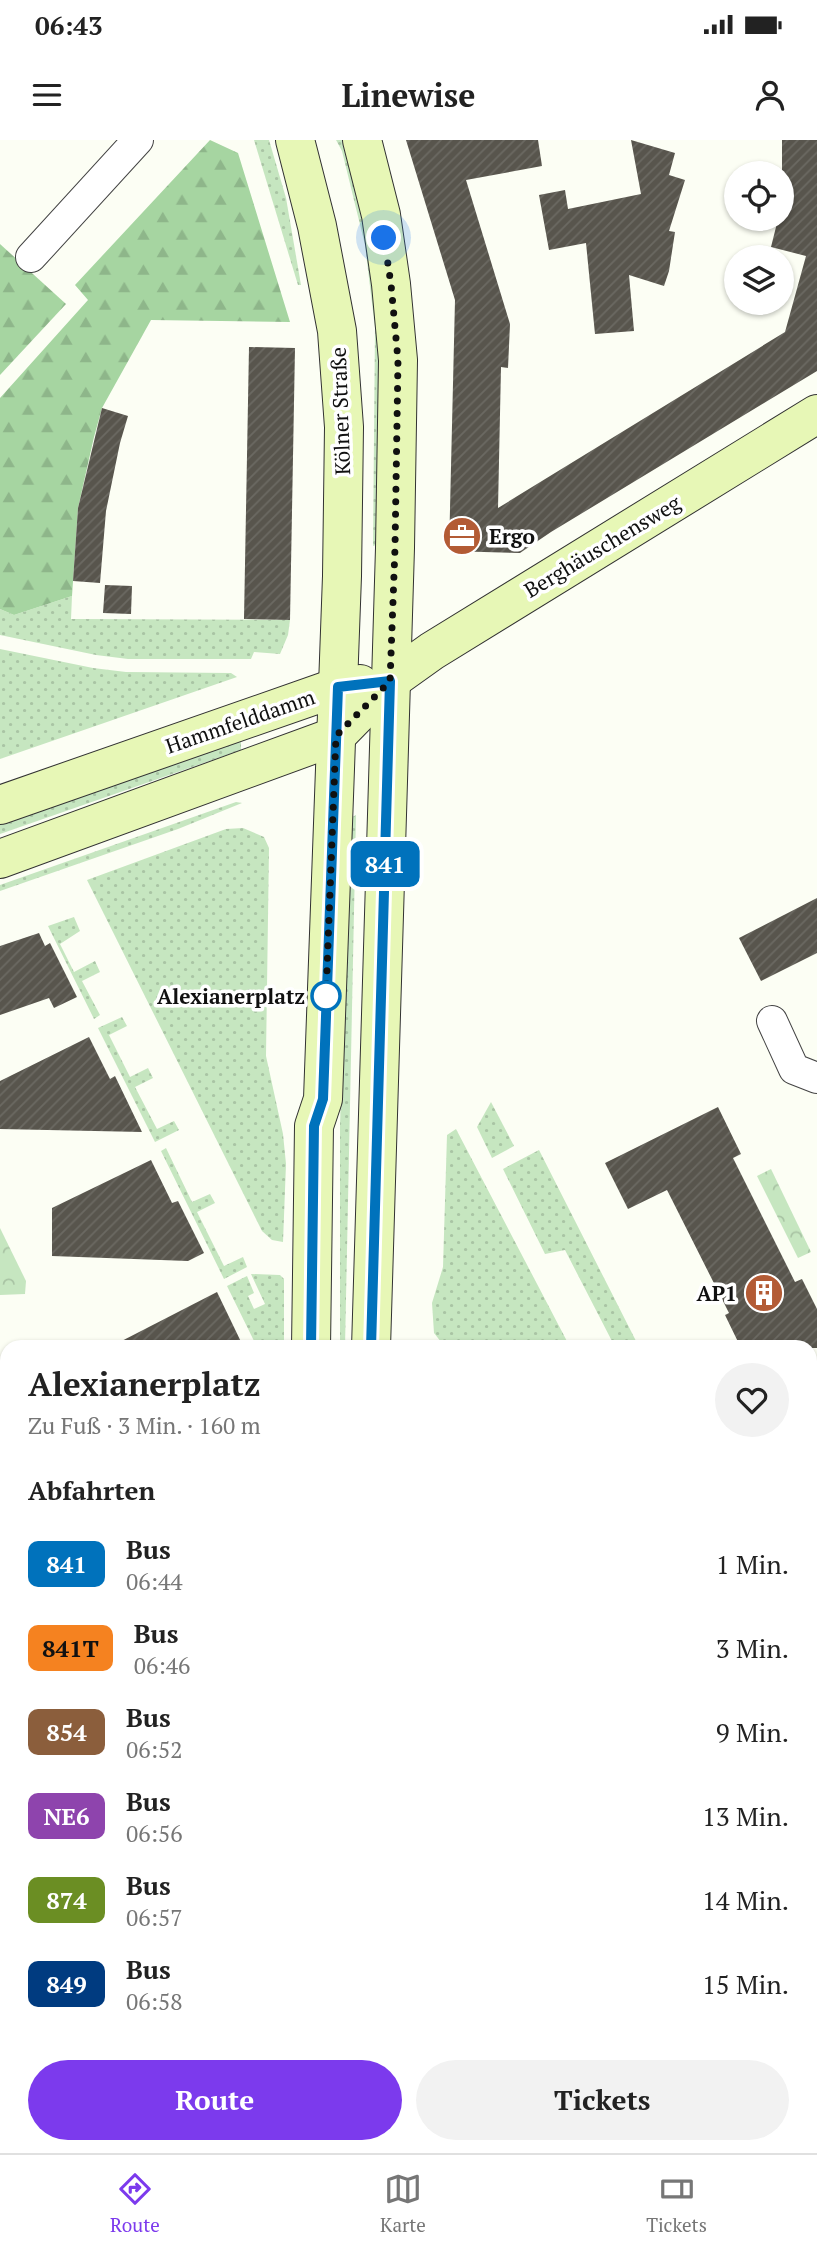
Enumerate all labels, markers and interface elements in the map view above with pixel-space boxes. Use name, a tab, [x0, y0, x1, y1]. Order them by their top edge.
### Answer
text: 06:43	[35, 8, 103, 42]
text: Linewise	[341, 74, 476, 116]
icon: menu	[28, 76, 66, 114]
icon: person	[751, 76, 789, 114]
map controls	[724, 161, 794, 315]
button: locate	[724, 161, 794, 231]
your location	[366, 220, 401, 255]
button: layers	[724, 245, 794, 315]
street label: Kölner Straße	[324, 346, 356, 476]
street label: Berghäuschensweg	[519, 488, 686, 604]
office icon: Ergo	[441, 515, 483, 557]
place label: Ergo	[489, 522, 535, 550]
street label: Hammfelddamm	[162, 682, 318, 760]
line badge: 841	[345, 841, 425, 887]
text: 841	[365, 848, 405, 880]
marker: Alexianerplatz	[311, 981, 341, 1011]
place label: Alexianerplatz	[157, 982, 305, 1010]
building icon: AP1	[743, 1272, 785, 1314]
place label: AP1	[696, 1279, 737, 1307]
text: Alexianerplatz	[28, 1362, 261, 1405]
button: heart	[715, 1363, 789, 1437]
text: Zu Fuß · 3 Min. · 160 m	[28, 1410, 261, 1441]
text: Abfahrten	[28, 1473, 155, 1507]
text: Bus	[126, 1532, 171, 1566]
text: 1 Min.	[716, 1547, 789, 1581]
text: 841	[46, 1548, 87, 1580]
text: 06:44	[126, 1566, 183, 1597]
text: Bus	[134, 1616, 179, 1650]
text: 3 Min.	[716, 1631, 789, 1665]
text: 841T	[42, 1632, 99, 1664]
text: 06:46	[134, 1650, 190, 1681]
text: Bus	[126, 1700, 171, 1734]
text: 9 Min.	[716, 1715, 789, 1749]
text: 854	[46, 1716, 87, 1748]
text: 06:52	[126, 1734, 183, 1765]
text: Bus	[126, 1784, 171, 1818]
text: 13 Min.	[702, 1799, 789, 1833]
text: NE6	[43, 1800, 90, 1832]
text: 06:56	[126, 1818, 183, 1849]
text: Bus	[126, 1868, 171, 1902]
text: 14 Min.	[702, 1883, 789, 1917]
text: 874	[46, 1884, 87, 1916]
text: 06:57	[126, 1902, 183, 1933]
text: Bus	[126, 1952, 171, 1986]
text: 15 Min.	[702, 1967, 789, 2001]
text: 849	[46, 1968, 87, 2000]
text: 06:58	[126, 1986, 183, 2017]
button: Route	[28, 2060, 402, 2140]
button: Tickets	[416, 2060, 789, 2140]
tab: Route	[110, 2170, 160, 2237]
tab: Karte	[380, 2170, 426, 2237]
tab: Tickets	[646, 2170, 707, 2237]

